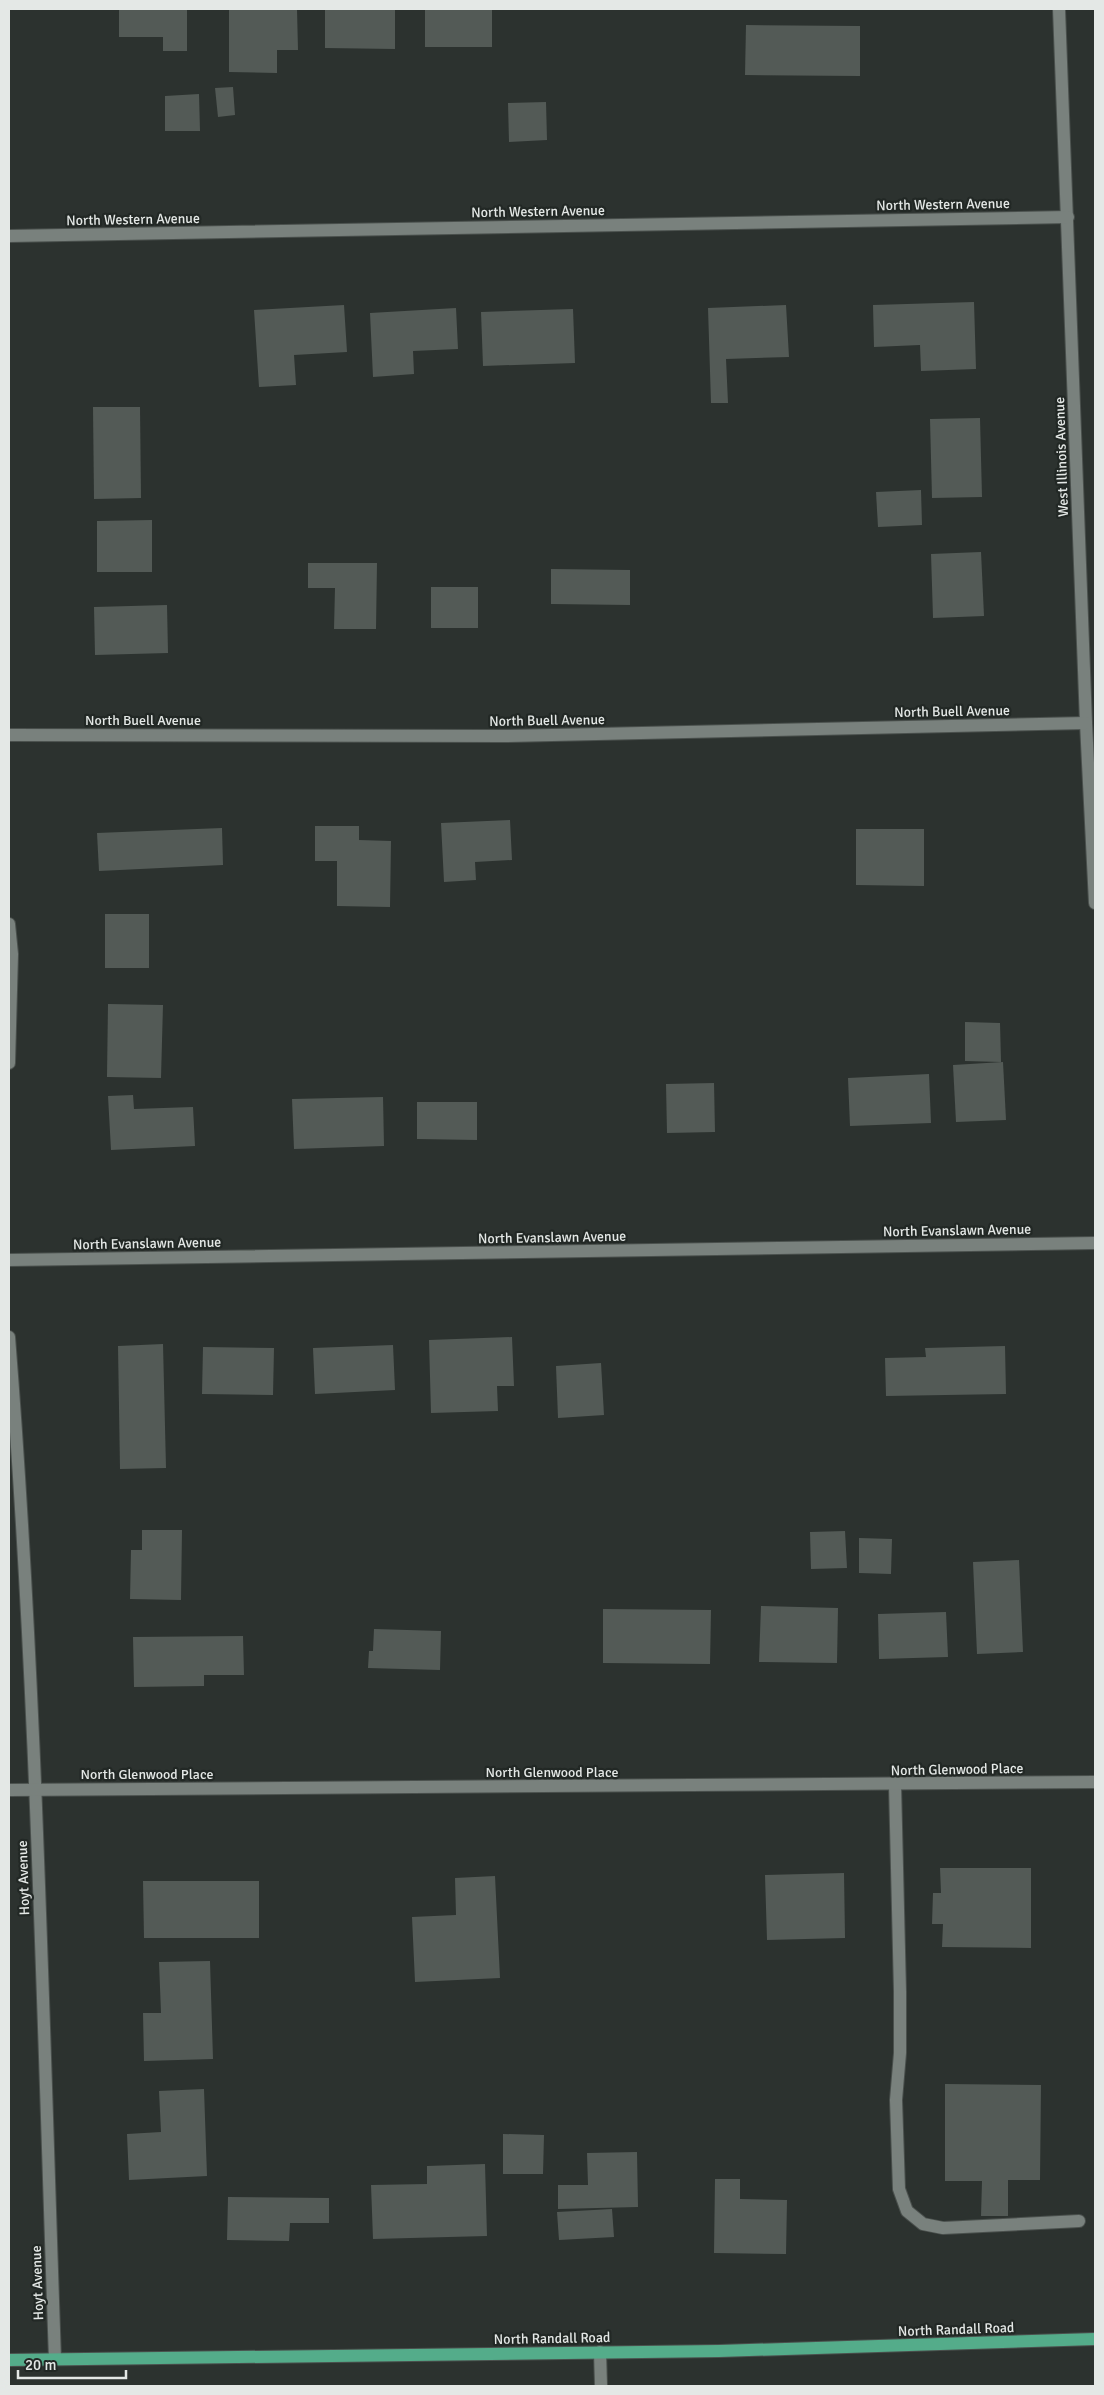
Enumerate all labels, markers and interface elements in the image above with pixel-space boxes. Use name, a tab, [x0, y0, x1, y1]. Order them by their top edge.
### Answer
street label: North Western Avenue	[876, 195, 1010, 214]
street label: North Western Avenue	[471, 202, 605, 221]
street label: North Western Avenue	[66, 210, 200, 229]
street label: West Illinois Avenue	[1051, 397, 1072, 517]
street label: North Buell Avenue	[894, 702, 1010, 721]
street label: North Buell Avenue	[489, 711, 605, 730]
street label: North Buell Avenue	[85, 712, 201, 729]
street label: North Evanslawn Avenue	[883, 1221, 1031, 1240]
street label: North Evanslawn Avenue	[478, 1228, 626, 1247]
street label: North Evanslawn Avenue	[73, 1234, 221, 1253]
street label: North Glenwood Place	[890, 1760, 1024, 1779]
street label: North Glenwood Place	[486, 1764, 618, 1781]
street label: North Glenwood Place	[81, 1766, 213, 1783]
street label: Hoyt Avenue	[14, 1840, 33, 1916]
street label: Hoyt Avenue	[28, 2245, 47, 2321]
street label: North Randall Road	[897, 2319, 1015, 2340]
street label: North Randall Road	[494, 2329, 610, 2348]
scale bar	[18, 2348, 125, 2380]
text: 20 m	[25, 2356, 56, 2374]

